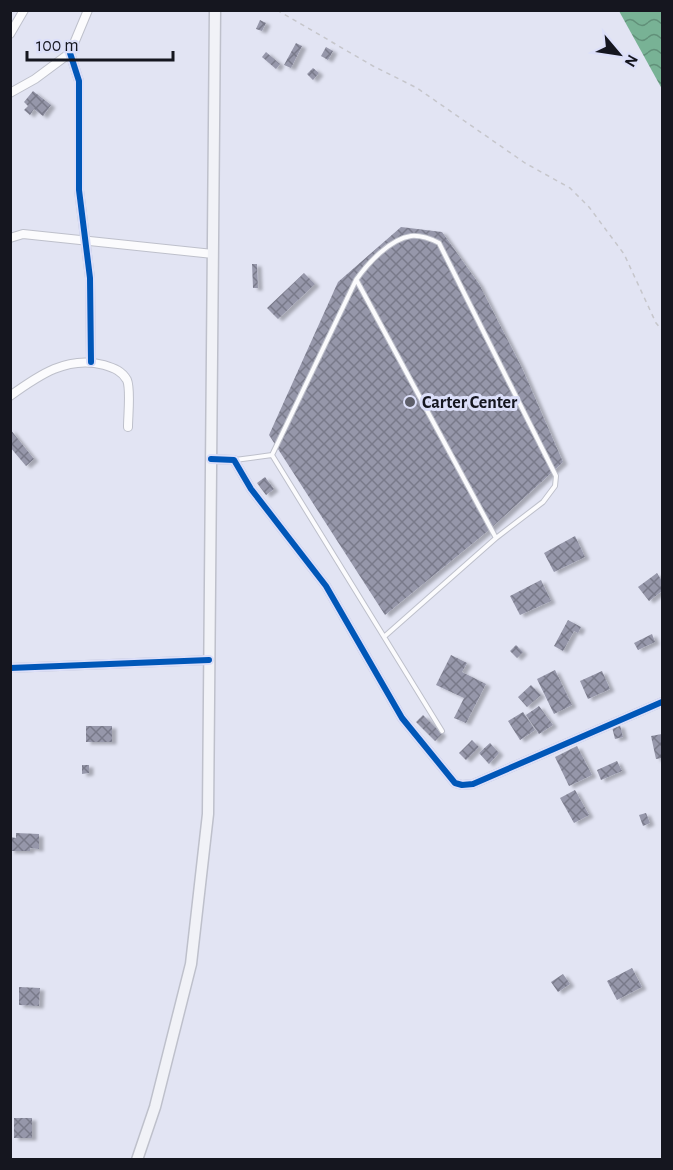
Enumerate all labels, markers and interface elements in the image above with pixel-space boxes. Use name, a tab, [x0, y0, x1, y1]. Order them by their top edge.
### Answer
scale bar	[27, 24, 172, 62]
north arrow	[589, 24, 649, 84]
text: 100 m	[36, 37, 79, 55]
text: N	[622, 52, 641, 70]
place label: Carter Center	[422, 394, 518, 412]
marker: Carter Center	[403, 395, 417, 409]

